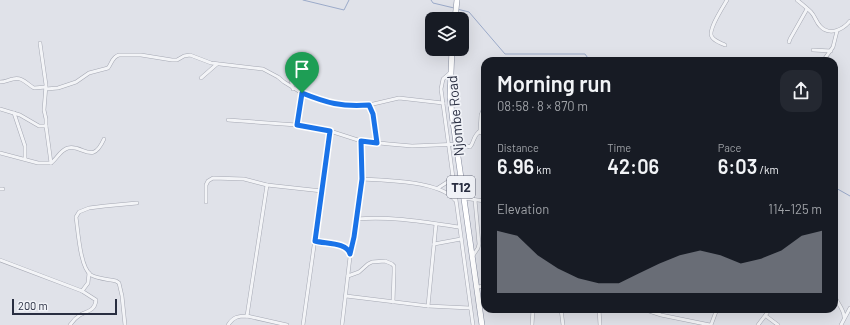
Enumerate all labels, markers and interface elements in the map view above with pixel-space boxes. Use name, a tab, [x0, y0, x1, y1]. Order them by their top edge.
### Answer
map controls	[425, 12, 469, 56]
button: layers	[425, 12, 469, 56]
pin	[285, 52, 319, 93]
icon: arrive	[291, 58, 313, 80]
text: Morning run	[497, 70, 611, 96]
button: share	[780, 70, 822, 112]
street label: Njombe Road	[443, 75, 467, 157]
text: 08:58 · 8 × 870 m	[497, 98, 588, 114]
text: Distance	[497, 141, 539, 154]
text: Time	[607, 141, 631, 154]
text: Pace	[718, 141, 741, 154]
text: 6.96	[497, 154, 534, 178]
text: 42:06	[607, 154, 659, 178]
text: 6:03	[718, 154, 757, 178]
text: km	[534, 163, 551, 176]
text: /km	[757, 163, 779, 176]
road number: T12	[447, 176, 475, 198]
text: Elevation	[497, 201, 549, 217]
text: 114–125 m	[768, 201, 822, 217]
scale bar	[12, 297, 117, 316]
text: 200 m	[18, 299, 48, 312]

